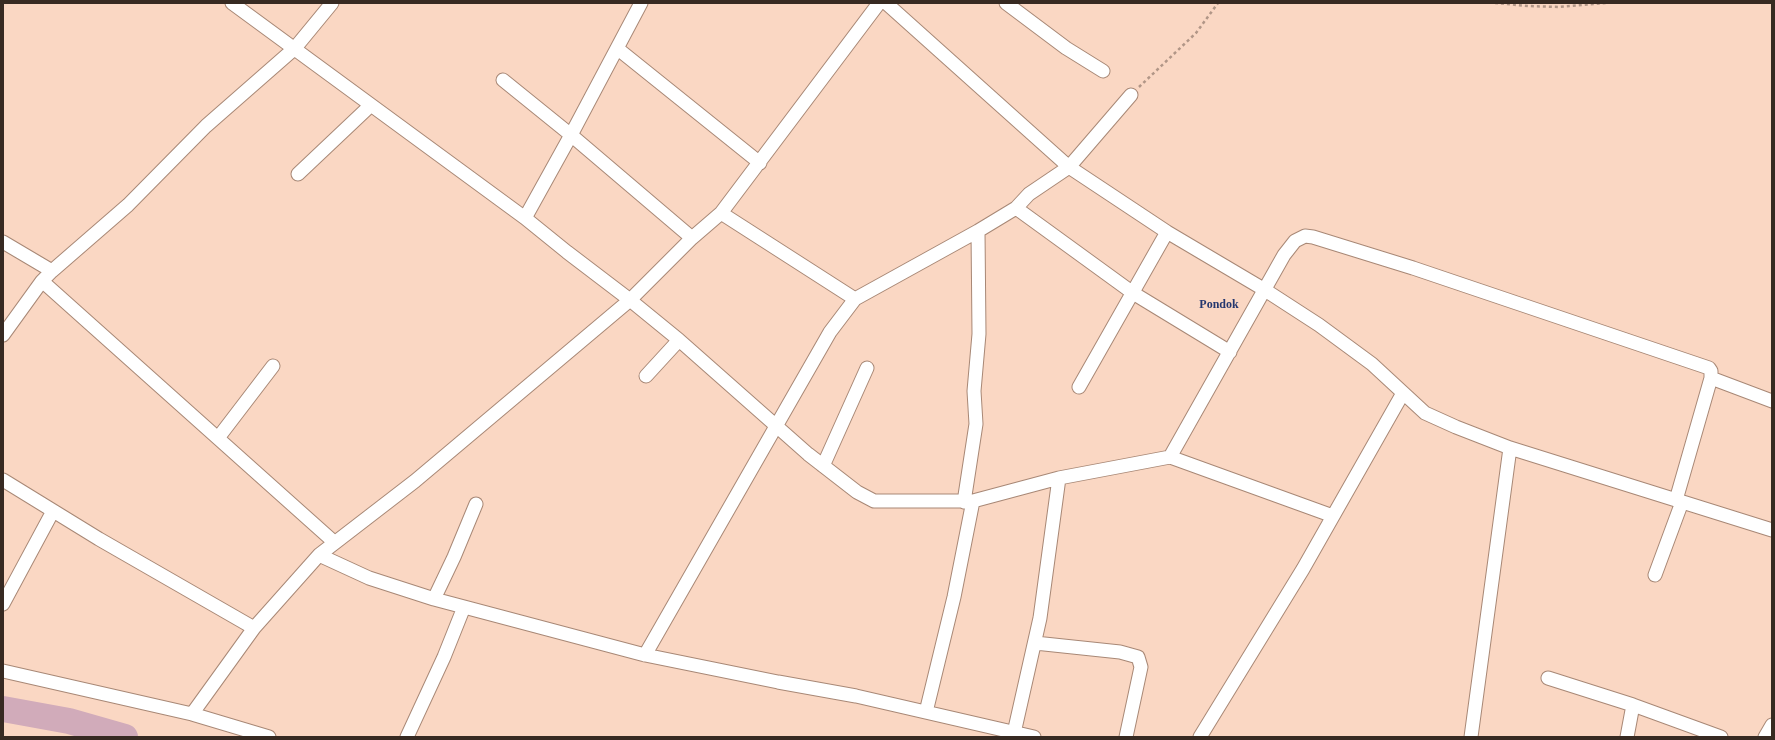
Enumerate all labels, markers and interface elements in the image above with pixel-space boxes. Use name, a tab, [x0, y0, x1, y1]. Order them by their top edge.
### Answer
district label: Pondok	[1199, 298, 1239, 312]

